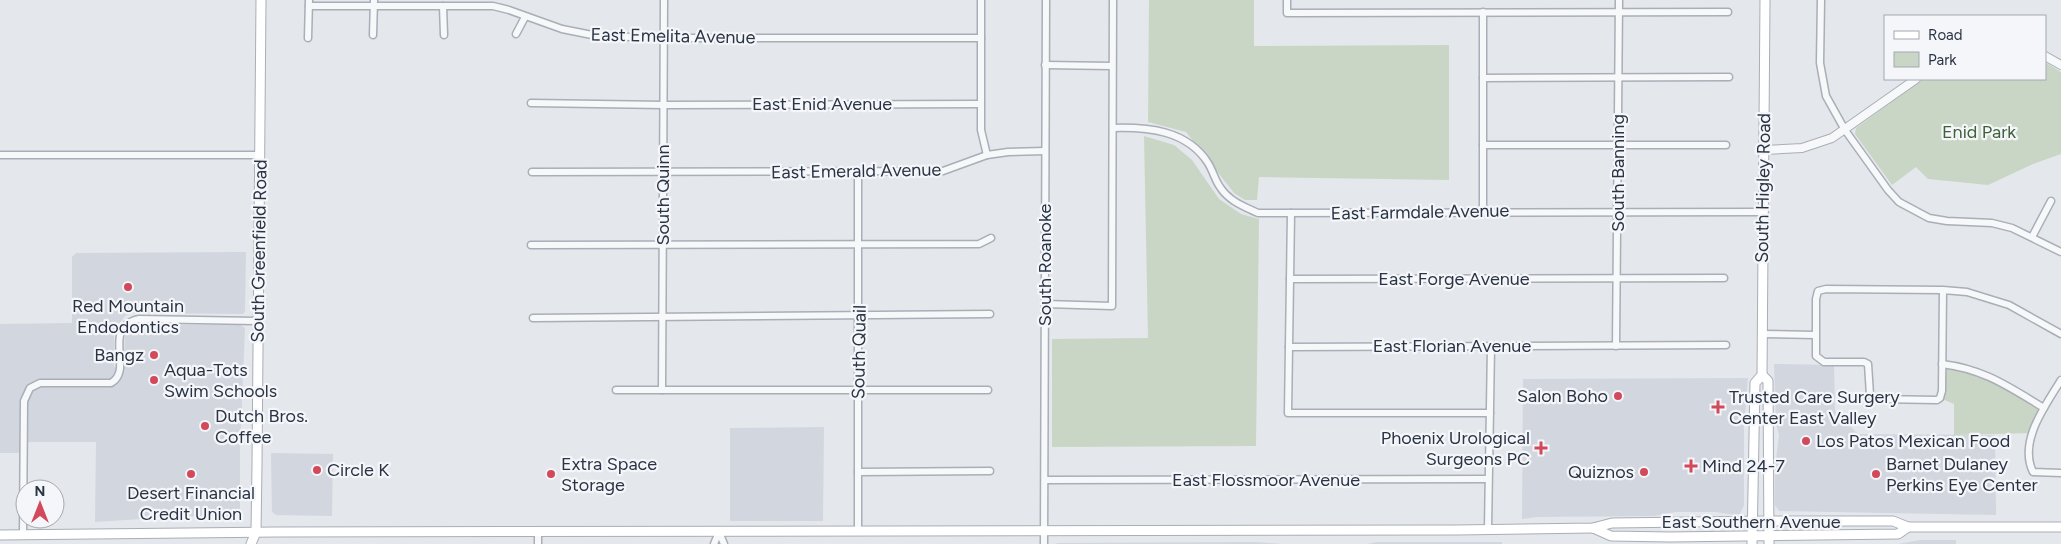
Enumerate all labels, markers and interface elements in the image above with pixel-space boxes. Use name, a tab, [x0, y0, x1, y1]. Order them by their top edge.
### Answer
legend	[1884, 15, 2046, 80]
street label: East Emelita Avenue	[590, 24, 756, 48]
text: Road	[1928, 26, 1963, 44]
text: Park	[1928, 51, 1957, 69]
street label: East Enid Avenue	[752, 93, 892, 115]
street label: South Higley Road	[1751, 113, 1775, 263]
street label: South Banning	[1607, 114, 1629, 232]
park label: Enid Park	[1942, 121, 2016, 143]
street label: South Quinn	[652, 144, 674, 246]
street label: South Greenfield Road	[246, 159, 272, 343]
street label: East Emerald Avenue	[771, 159, 942, 183]
street label: East Farmdale Avenue	[1331, 199, 1510, 225]
street label: South Roanoke	[1034, 204, 1056, 326]
street label: East Forge Avenue	[1378, 268, 1530, 290]
marker: Red Mountain Endodontics	[122, 281, 134, 293]
place label: Red Mountain Endodontics	[72, 295, 184, 338]
street label: South Quail	[847, 305, 871, 399]
street label: East Florian Avenue	[1373, 335, 1531, 357]
place label: Bangz	[94, 344, 144, 366]
marker: Bangz	[148, 349, 160, 361]
place label: Aqua-Tots Swim Schools	[164, 359, 277, 402]
marker: Aqua-Tots Swim Schools	[148, 374, 160, 386]
place label: Salon Boho	[1517, 385, 1608, 407]
place label: Trusted Care Surgery Center East Valley	[1729, 386, 1900, 429]
marker: Salon Boho	[1612, 390, 1624, 402]
marker: Trusted Care Surgery Center East Valley	[1711, 400, 1725, 414]
place label: Dutch Bros. Coffee	[215, 405, 308, 448]
marker: Dutch Bros. Coffee	[199, 420, 211, 432]
place label: Phoenix Urological Surgeons PC	[1381, 427, 1530, 470]
place label: Los Patos Mexican Food	[1816, 430, 2010, 452]
marker: Los Patos Mexican Food	[1800, 435, 1812, 447]
marker: Phoenix Urological Surgeons PC	[1534, 441, 1548, 455]
place label: Extra Space Storage	[561, 453, 657, 496]
place label: Barnet Dulaney Perkins Eye Center	[1886, 453, 2038, 496]
place label: Mind 24-7	[1702, 455, 1785, 477]
place label: Circle K	[327, 459, 389, 481]
marker: Mind 24-7	[1684, 459, 1698, 473]
place label: Quiznos	[1568, 461, 1634, 483]
marker: Circle K	[311, 464, 323, 476]
marker: Quiznos	[1638, 466, 1650, 478]
marker: Desert Financial Credit Union	[185, 468, 197, 480]
marker: Extra Space Storage	[545, 468, 557, 480]
marker: Barnet Dulaney Perkins Eye Center	[1870, 468, 1882, 480]
street label: East Flossmoor Avenue	[1172, 469, 1360, 491]
north arrow	[15, 479, 65, 529]
place label: Desert Financial Credit Union	[127, 482, 255, 525]
text: N	[35, 483, 45, 500]
street label: East Southern Avenue	[1661, 511, 1841, 533]

